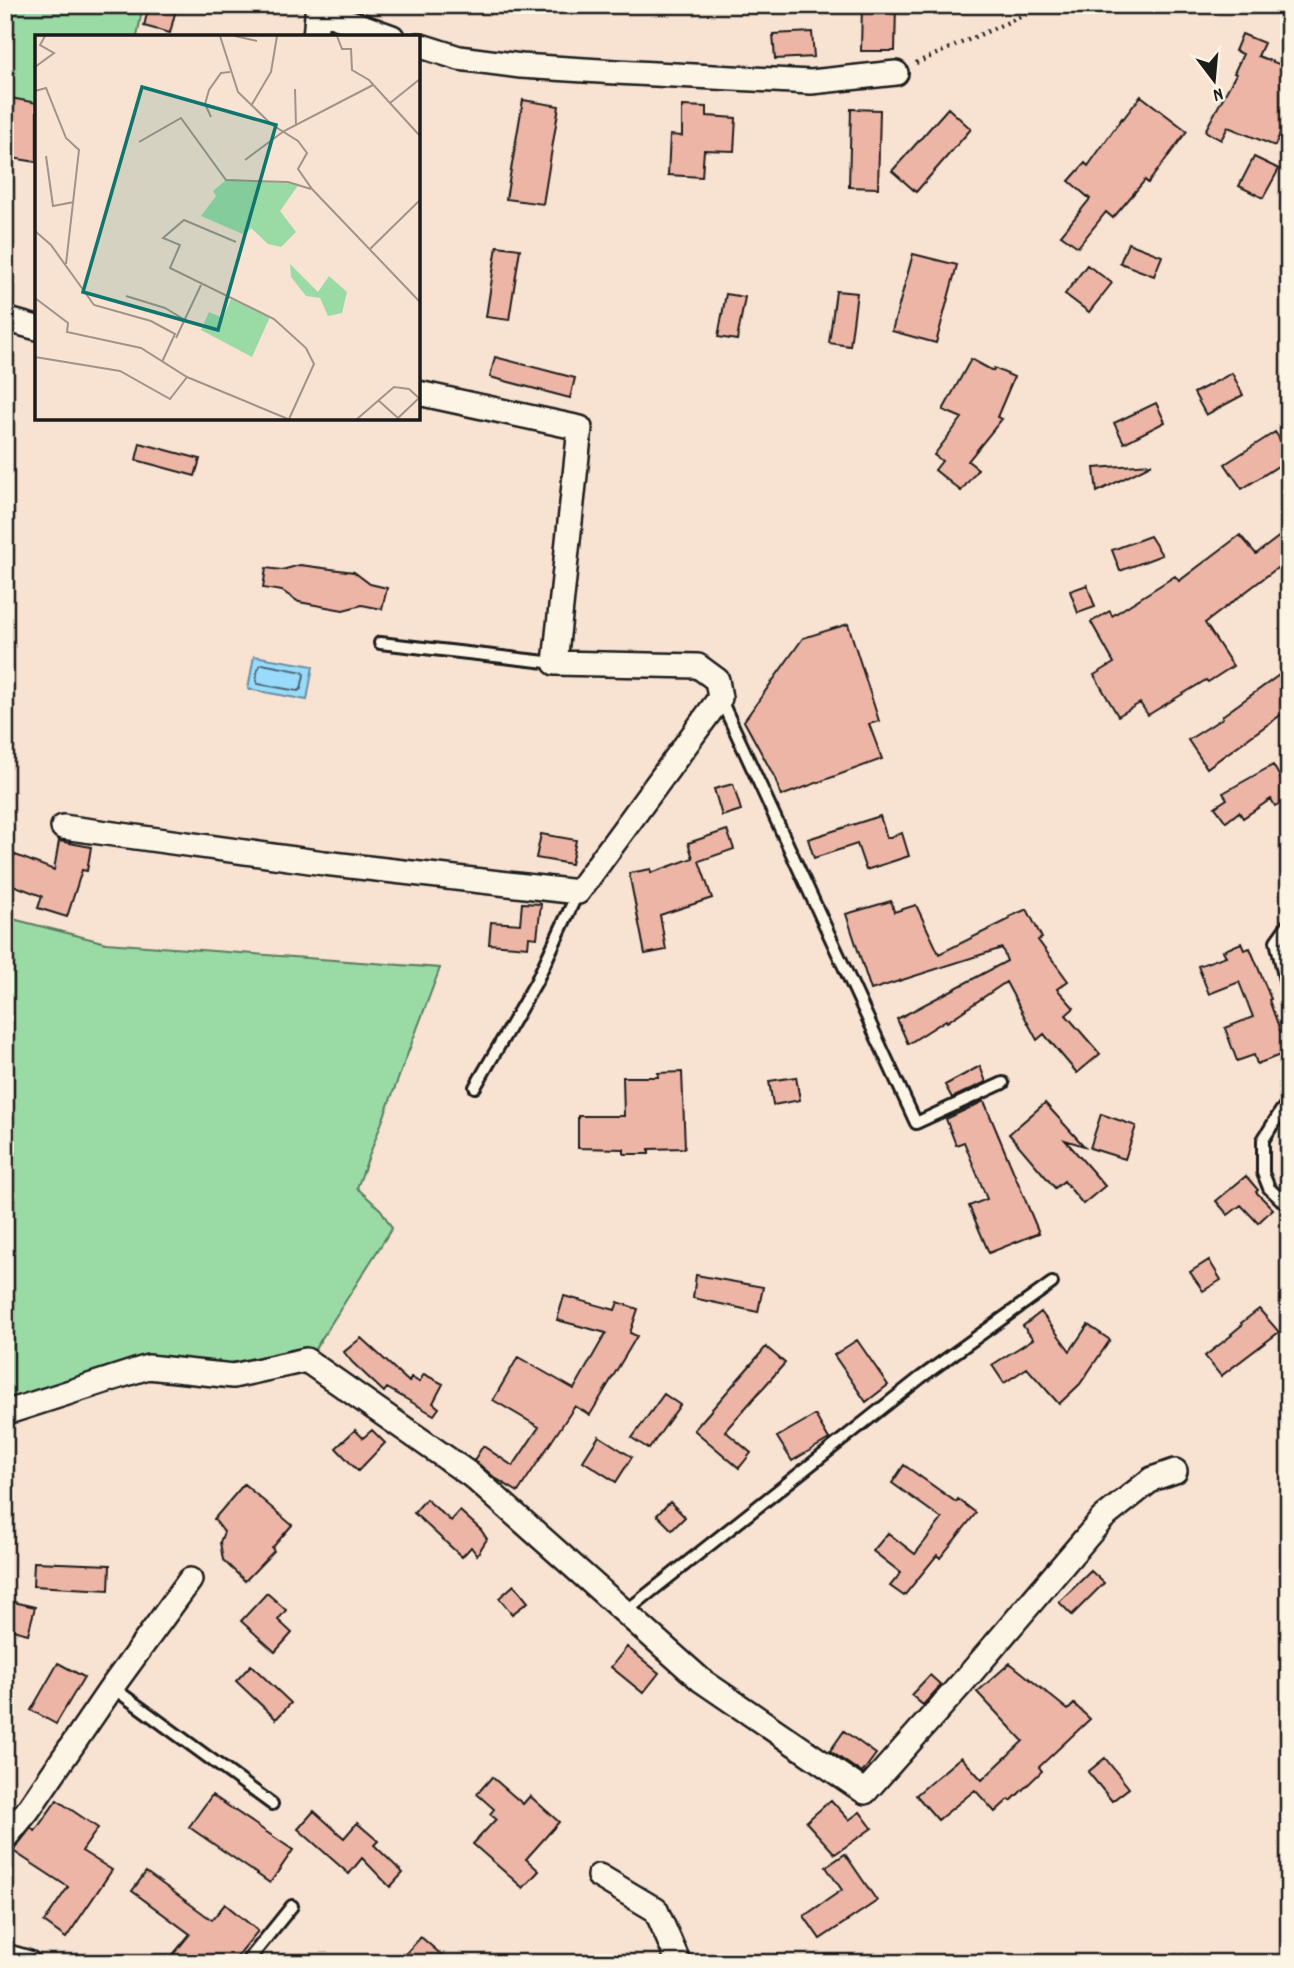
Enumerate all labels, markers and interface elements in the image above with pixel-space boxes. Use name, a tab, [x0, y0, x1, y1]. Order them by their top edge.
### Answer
inset map	[35, 35, 420, 420]
north arrow	[1178, 46, 1248, 116]
text: N	[1209, 79, 1226, 107]

